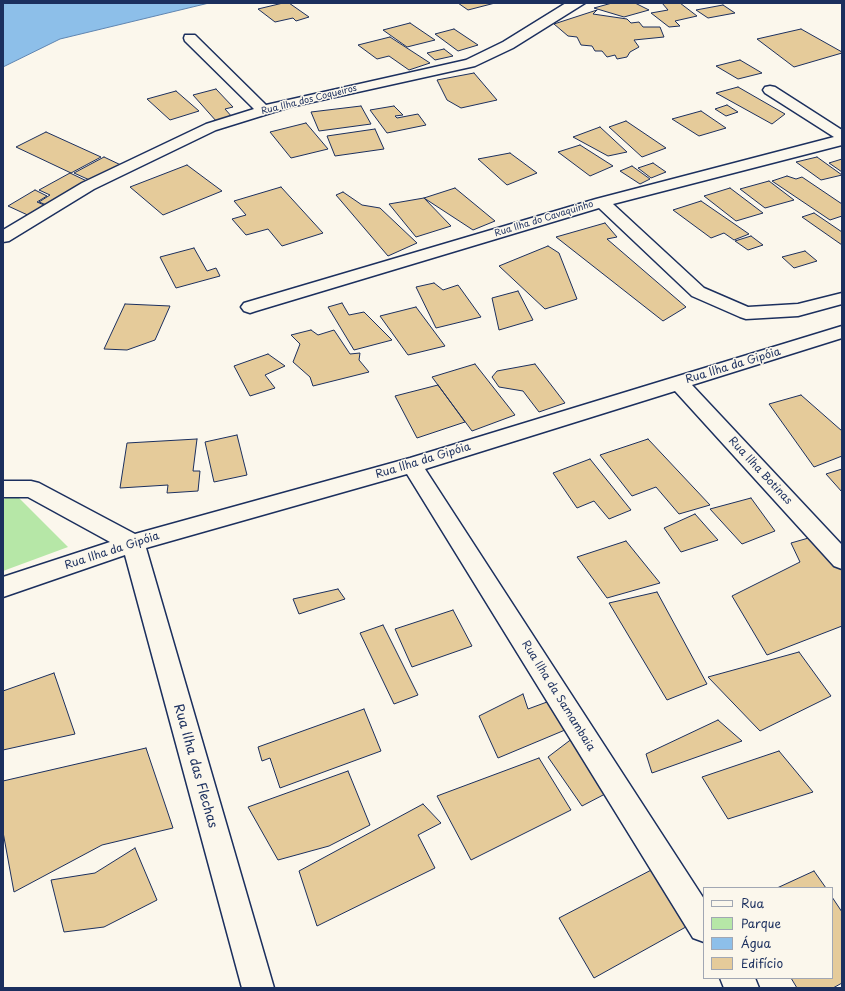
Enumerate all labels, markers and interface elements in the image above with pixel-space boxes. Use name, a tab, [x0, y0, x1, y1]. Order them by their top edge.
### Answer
street label: Rua Ilha dos Coqueiros	[260, 83, 358, 117]
street label: Rua Ilha do Cavaquinho	[493, 199, 595, 239]
street label: Rua Ilha da Gipóia	[684, 345, 782, 387]
street label: Rua Ilha Botinas	[725, 435, 795, 507]
street label: Rua Ilha da Gipóia	[374, 440, 472, 482]
street label: Rua Ilha da Gipóia	[63, 529, 161, 573]
street label: Rua Ilha da Samambaia	[518, 638, 598, 754]
street label: Rua Ilha das Flechas	[170, 702, 220, 830]
legend	[703, 887, 833, 979]
text: Rua	[741, 894, 764, 912]
text: Parque	[741, 914, 781, 932]
text: Água	[741, 934, 771, 952]
text: Edifício	[741, 954, 783, 972]

